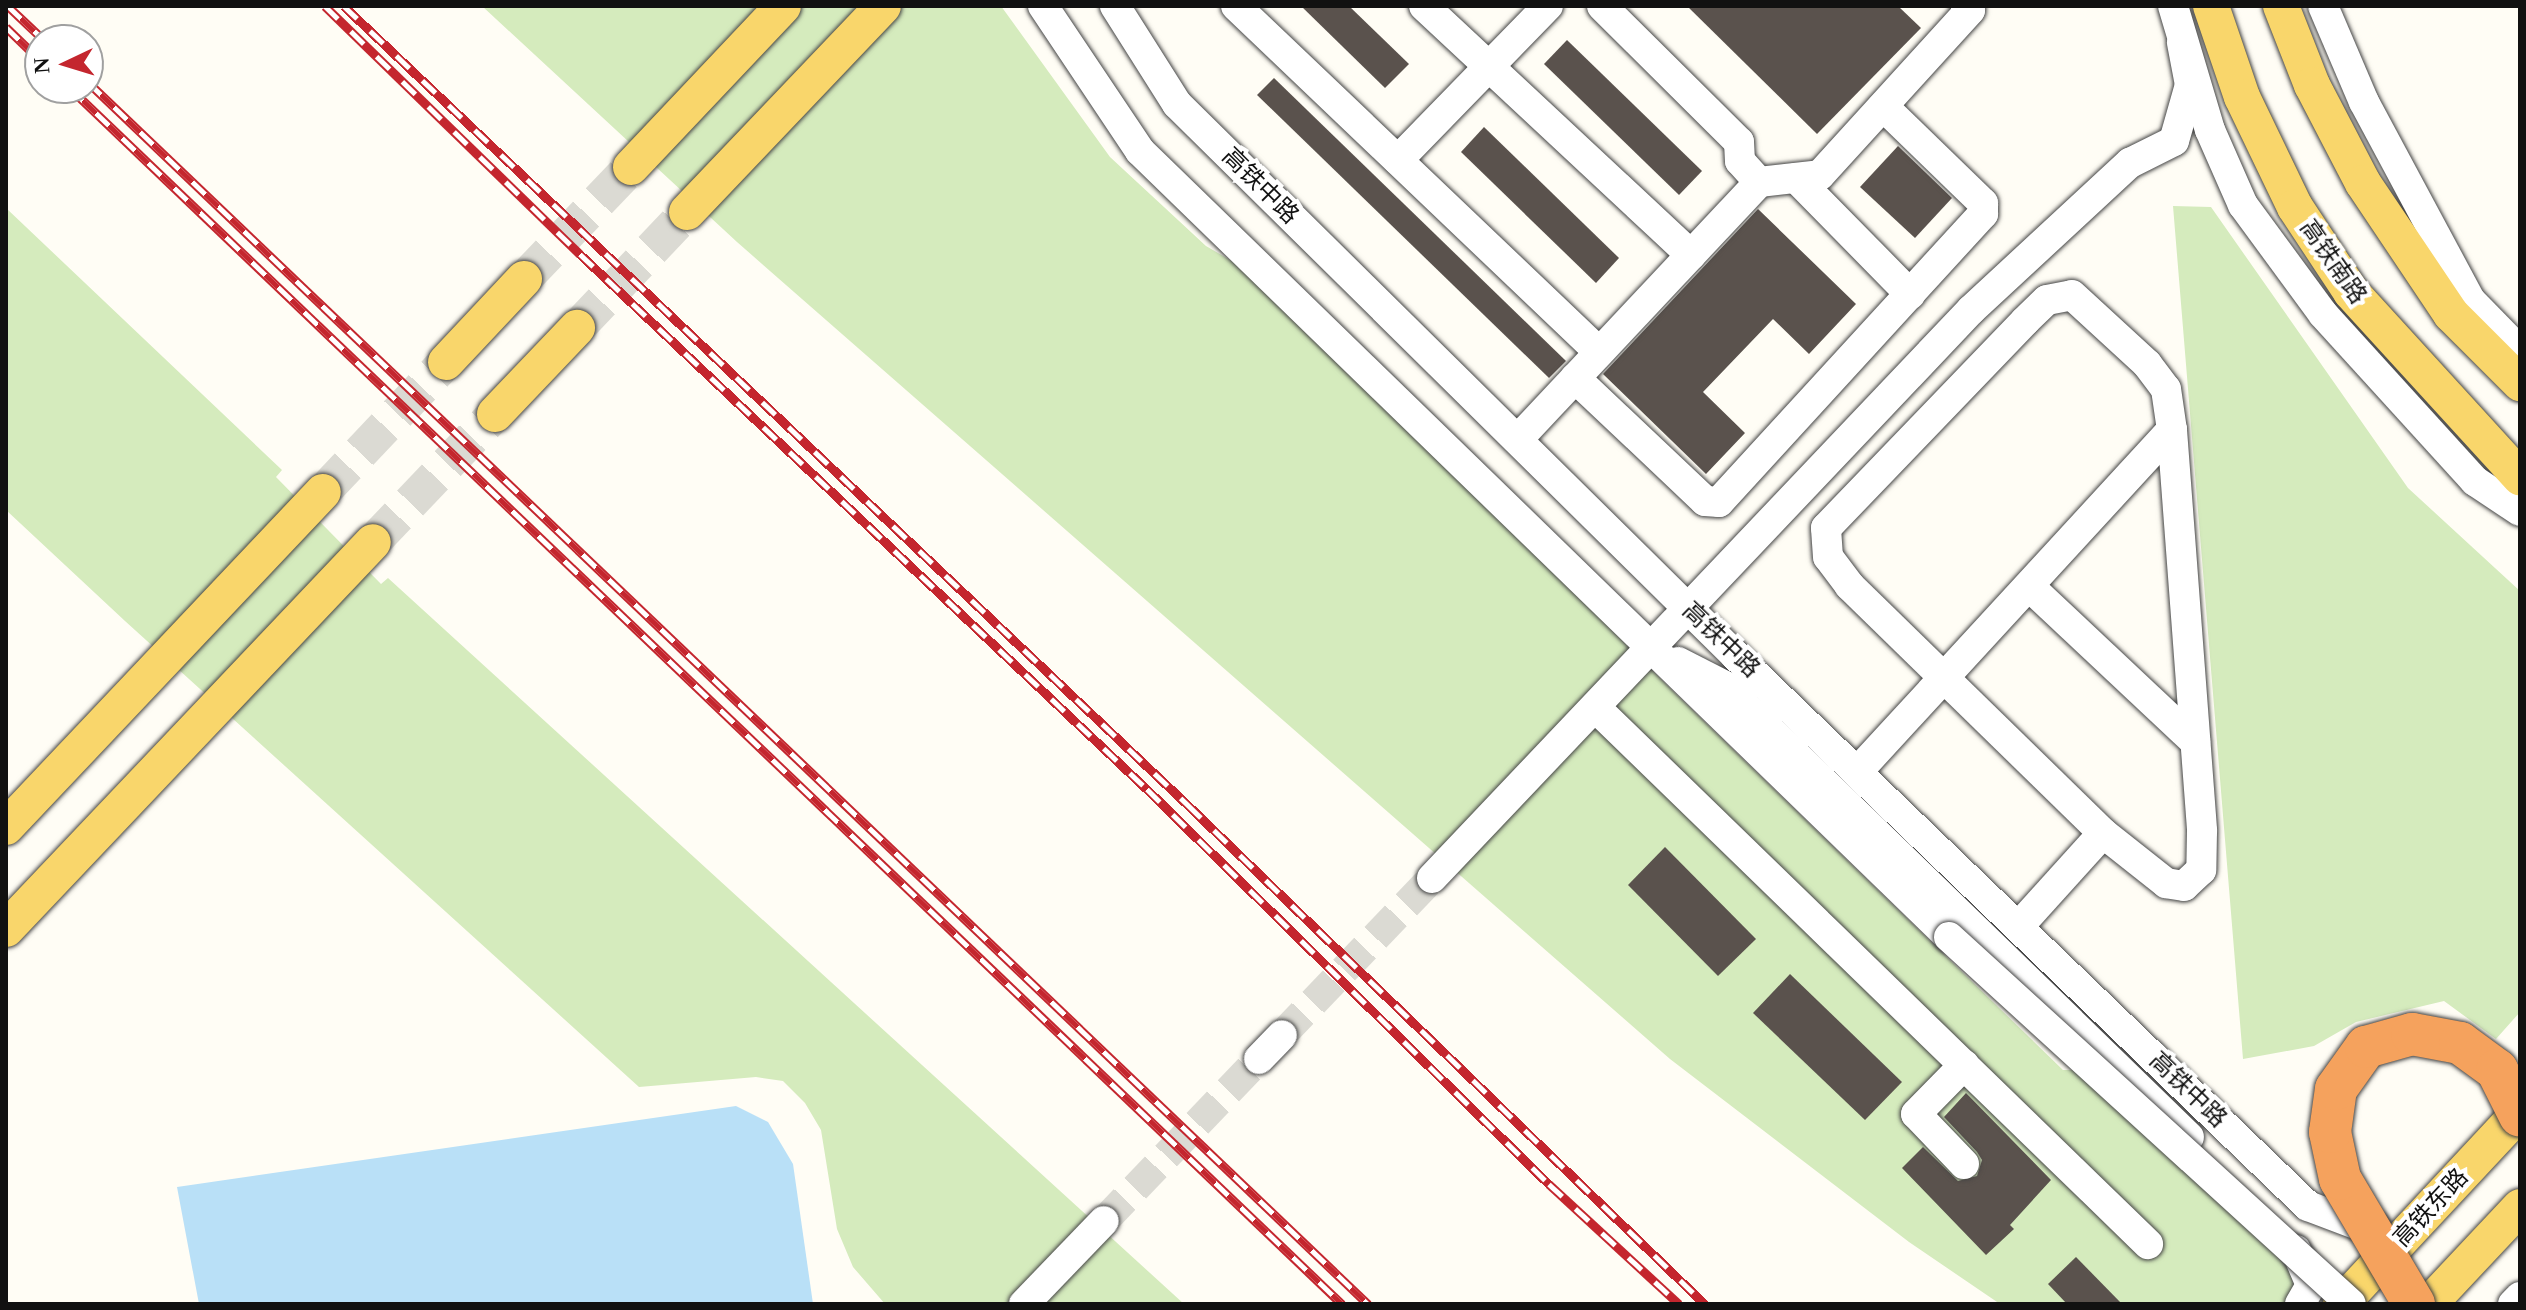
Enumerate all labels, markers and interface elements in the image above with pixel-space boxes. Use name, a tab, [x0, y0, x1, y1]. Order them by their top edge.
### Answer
north arrow	[24, 24, 104, 104]
text: N	[29, 57, 55, 74]
street label: 高铁中路	[1216, 142, 1304, 230]
street label: 高铁南路	[2294, 214, 2372, 310]
street label: 高铁中路	[1676, 596, 1766, 684]
street label: 高铁中路	[2143, 1046, 2233, 1134]
street label: 高铁东路	[2388, 1163, 2474, 1253]

